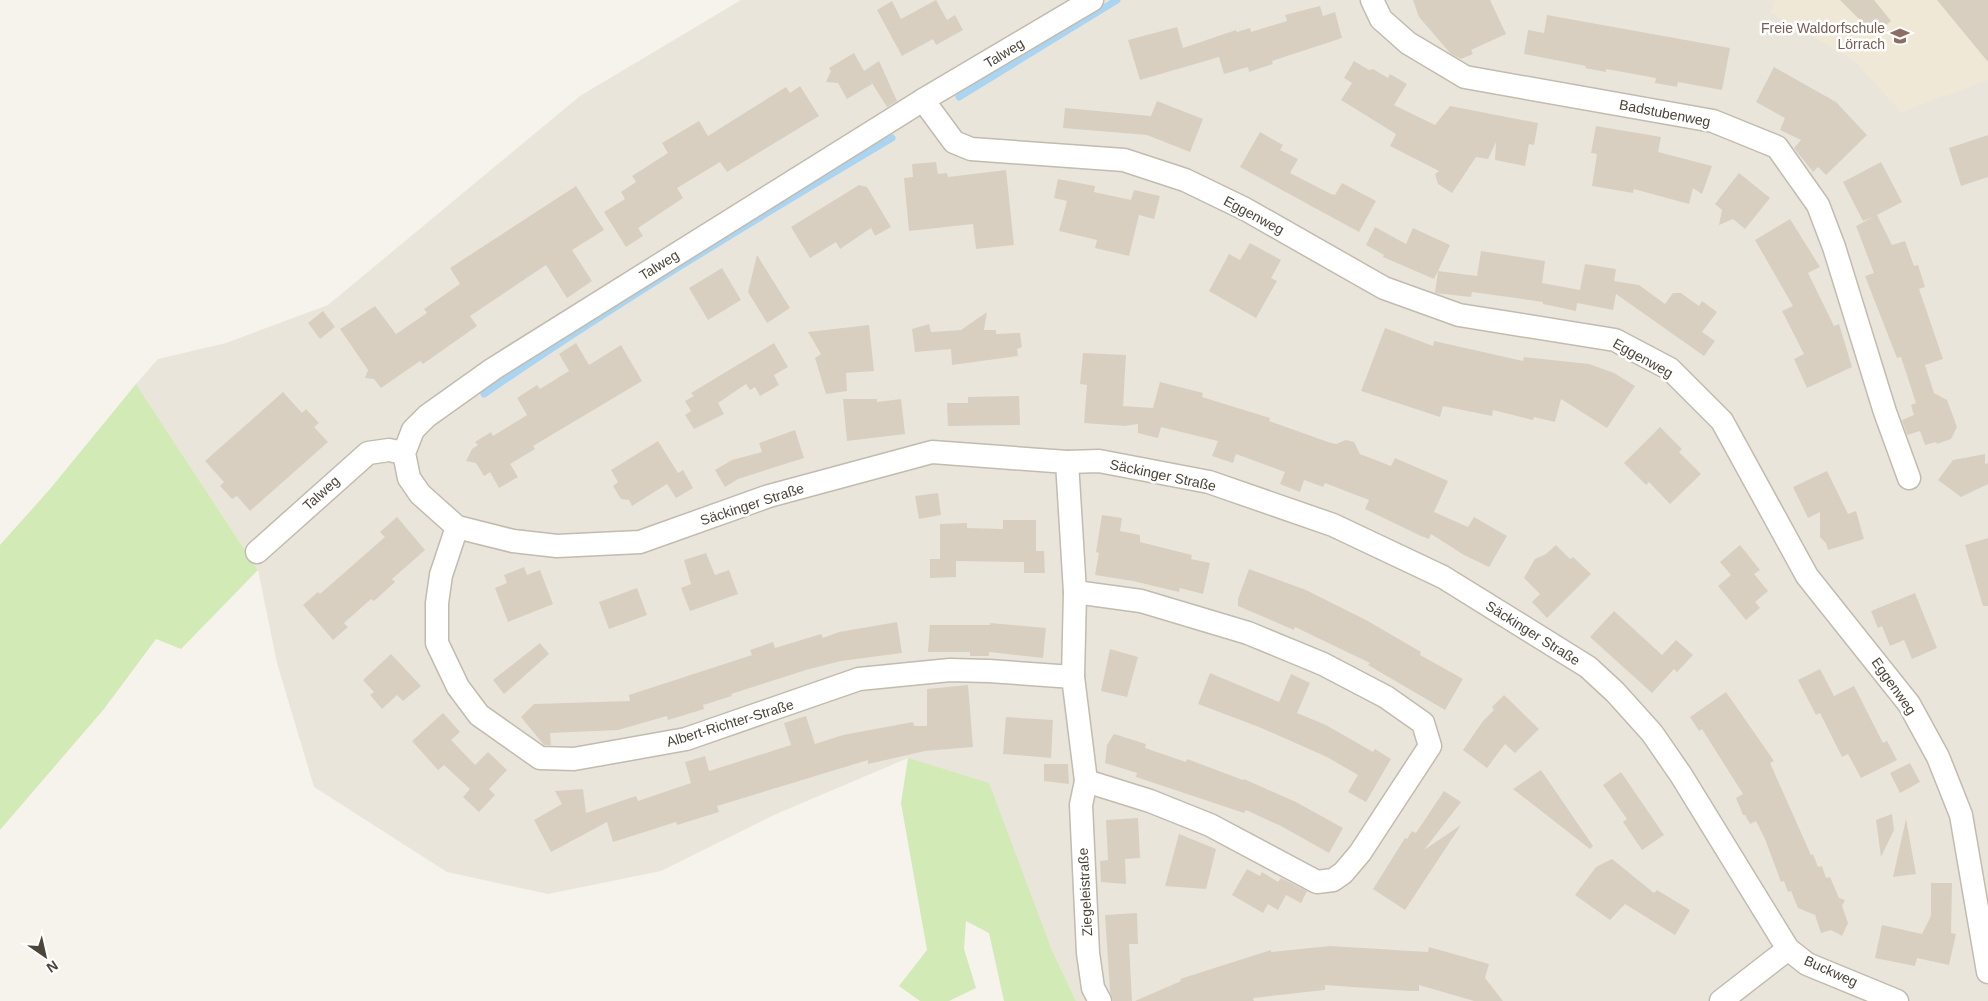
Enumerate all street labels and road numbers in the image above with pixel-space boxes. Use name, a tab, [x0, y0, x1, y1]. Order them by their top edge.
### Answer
street label: Talweg	[981, 35, 1027, 71]
street label: Badstubenweg	[1618, 96, 1712, 130]
street label: Eggenweg	[1221, 192, 1287, 238]
street label: Talweg	[636, 247, 682, 283]
street label: Eggenweg	[1610, 335, 1676, 381]
street label: Säckinger Straße	[1108, 456, 1218, 494]
street label: Talweg	[299, 472, 343, 514]
street label: Säckinger Straße	[698, 480, 806, 528]
street label: Säckinger Straße	[1483, 598, 1583, 669]
street label: Eggenweg	[1868, 654, 1920, 718]
street label: Albert-Richter-Straße	[664, 696, 796, 750]
street label: Ziegeleistraße	[1075, 847, 1095, 937]
street label: Buckweg	[1802, 952, 1860, 990]

